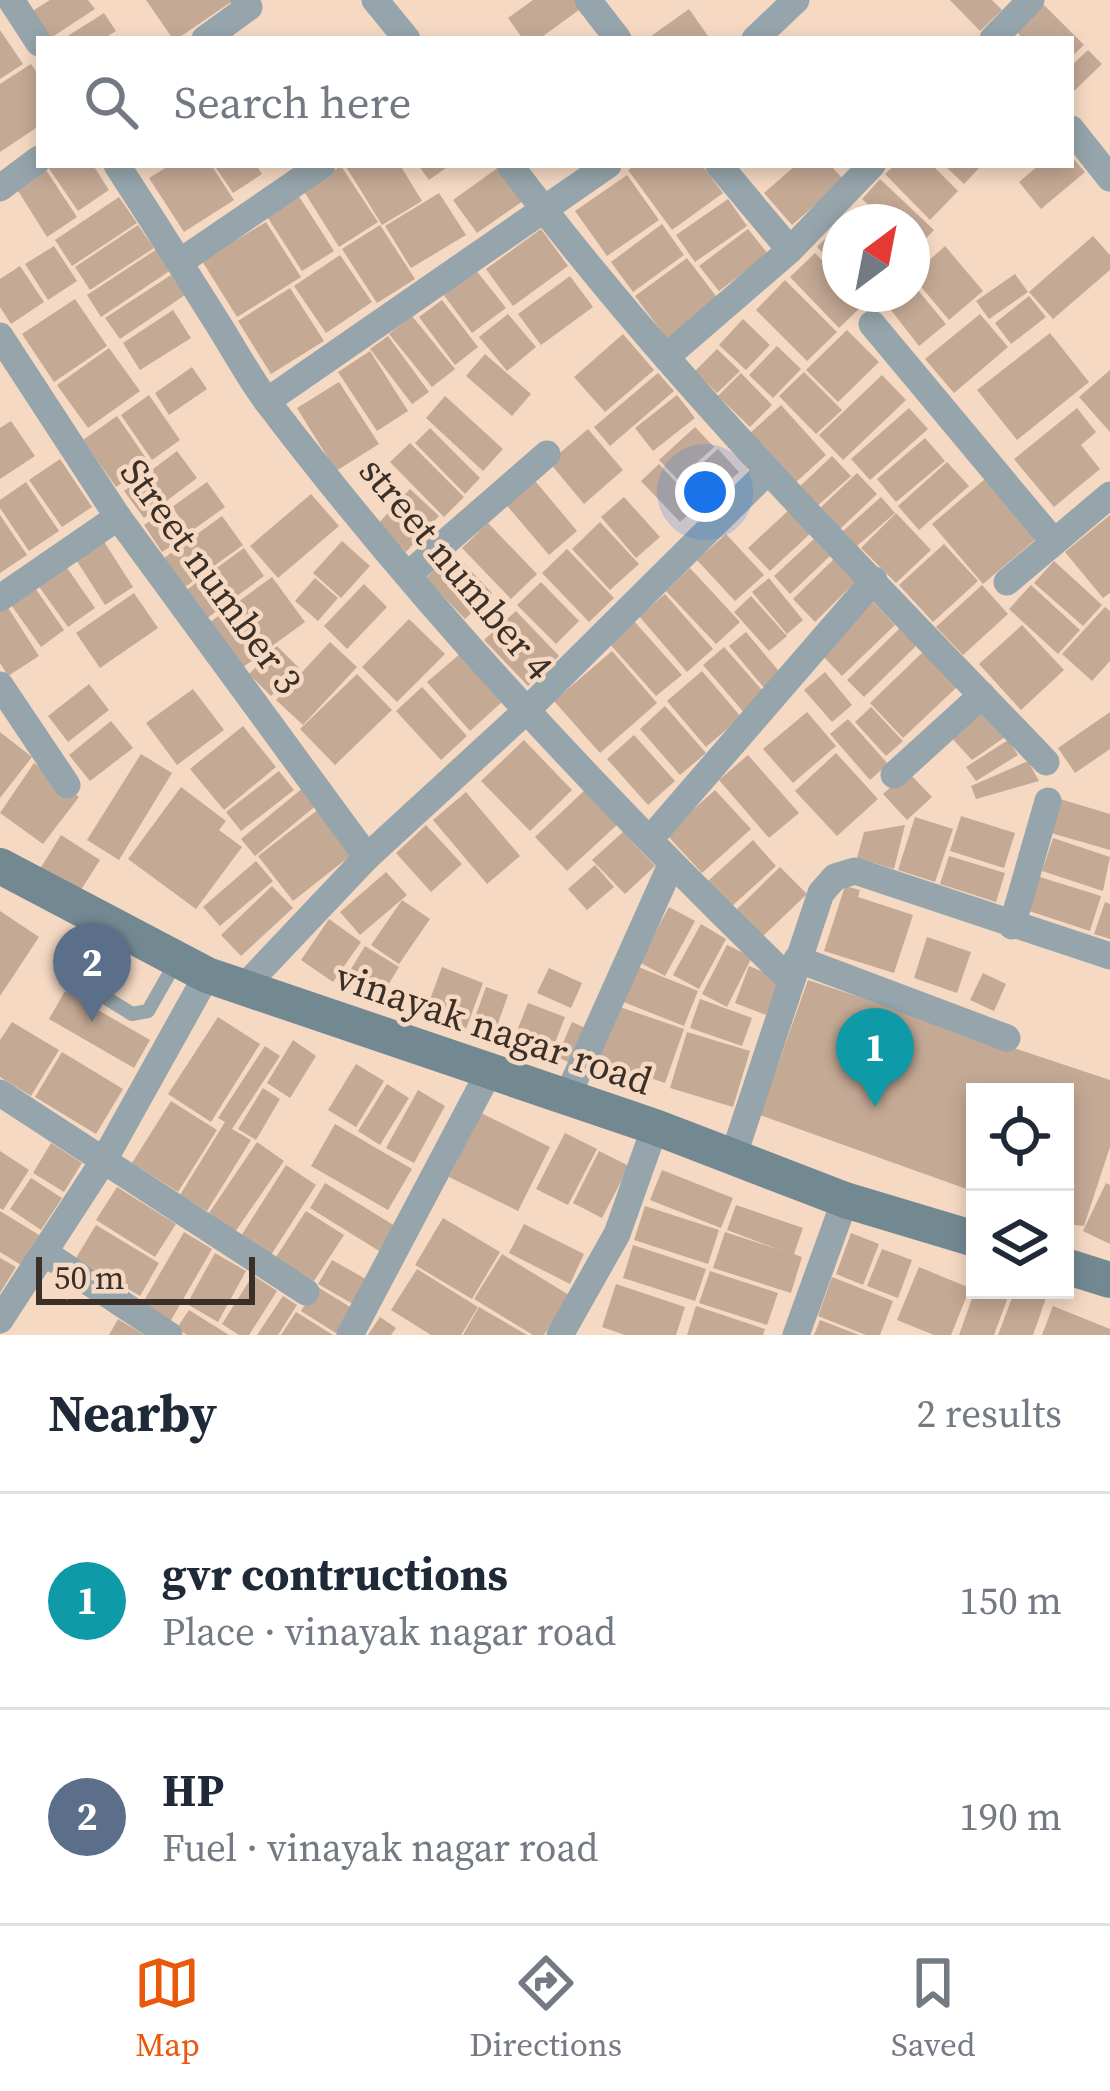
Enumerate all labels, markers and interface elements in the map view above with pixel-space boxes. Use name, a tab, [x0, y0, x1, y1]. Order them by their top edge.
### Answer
search box	[36, 36, 1074, 168]
icon: search	[78, 69, 144, 135]
text: Search here	[174, 71, 411, 133]
north arrow	[822, 204, 930, 312]
street label: street number 4	[348, 446, 566, 691]
street label: Street number 3	[108, 448, 315, 705]
your location	[675, 462, 735, 522]
pin: 2	[53, 923, 131, 1022]
street label: vinayak nagar road	[329, 949, 659, 1107]
pin: 1	[836, 1008, 914, 1107]
map controls	[966, 1083, 1074, 1299]
button: locate	[966, 1083, 1074, 1191]
button: layers	[966, 1191, 1074, 1299]
scale bar	[36, 1251, 255, 1304]
text: 50 m	[54, 1255, 124, 1300]
text: Nearby	[48, 1378, 217, 1448]
text: 2 results	[917, 1387, 1062, 1440]
text: gvr contructions	[162, 1543, 508, 1605]
text: 1	[76, 1574, 98, 1627]
text: 150 m	[959, 1574, 1062, 1627]
text: Place · vinayak nagar road	[162, 1605, 616, 1658]
text: HP	[162, 1759, 224, 1821]
text: 2	[76, 1790, 98, 1843]
text: 190 m	[959, 1790, 1062, 1843]
text: Fuel · vinayak nagar road	[162, 1821, 598, 1874]
tab: Map	[134, 1950, 200, 2067]
tab: Directions	[469, 1950, 622, 2067]
tab: Saved	[891, 1950, 976, 2067]

